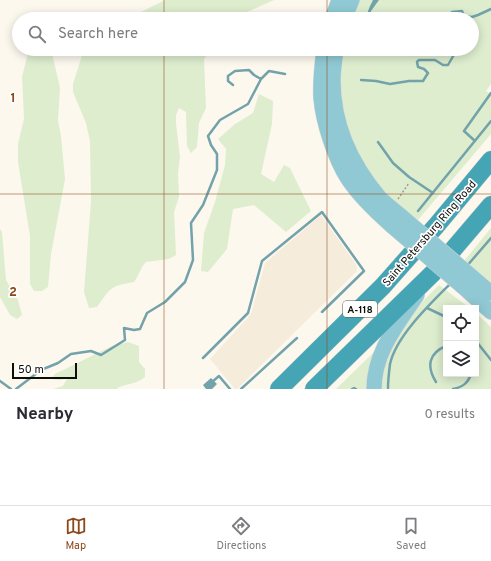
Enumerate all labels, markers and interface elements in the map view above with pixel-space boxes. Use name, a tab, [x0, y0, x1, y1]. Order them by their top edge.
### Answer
search box	[12, 12, 479, 56]
icon: search	[26, 23, 48, 45]
text: Search here	[58, 25, 138, 44]
text: 1	[10, 91, 16, 107]
street label: Saint Petersburg Ring Road	[380, 178, 480, 290]
text: 2	[9, 285, 17, 301]
road number: А-118	[343, 301, 377, 317]
map controls	[443, 305, 479, 377]
button: locate	[443, 305, 479, 341]
button: layers	[443, 341, 479, 377]
scale bar	[12, 361, 77, 380]
text: 50 m	[18, 363, 44, 377]
text: Nearby	[16, 404, 73, 426]
text: 0 results	[424, 407, 475, 423]
tab: Map	[65, 515, 87, 553]
tab: Directions	[216, 515, 266, 553]
tab: Saved	[396, 515, 426, 553]

